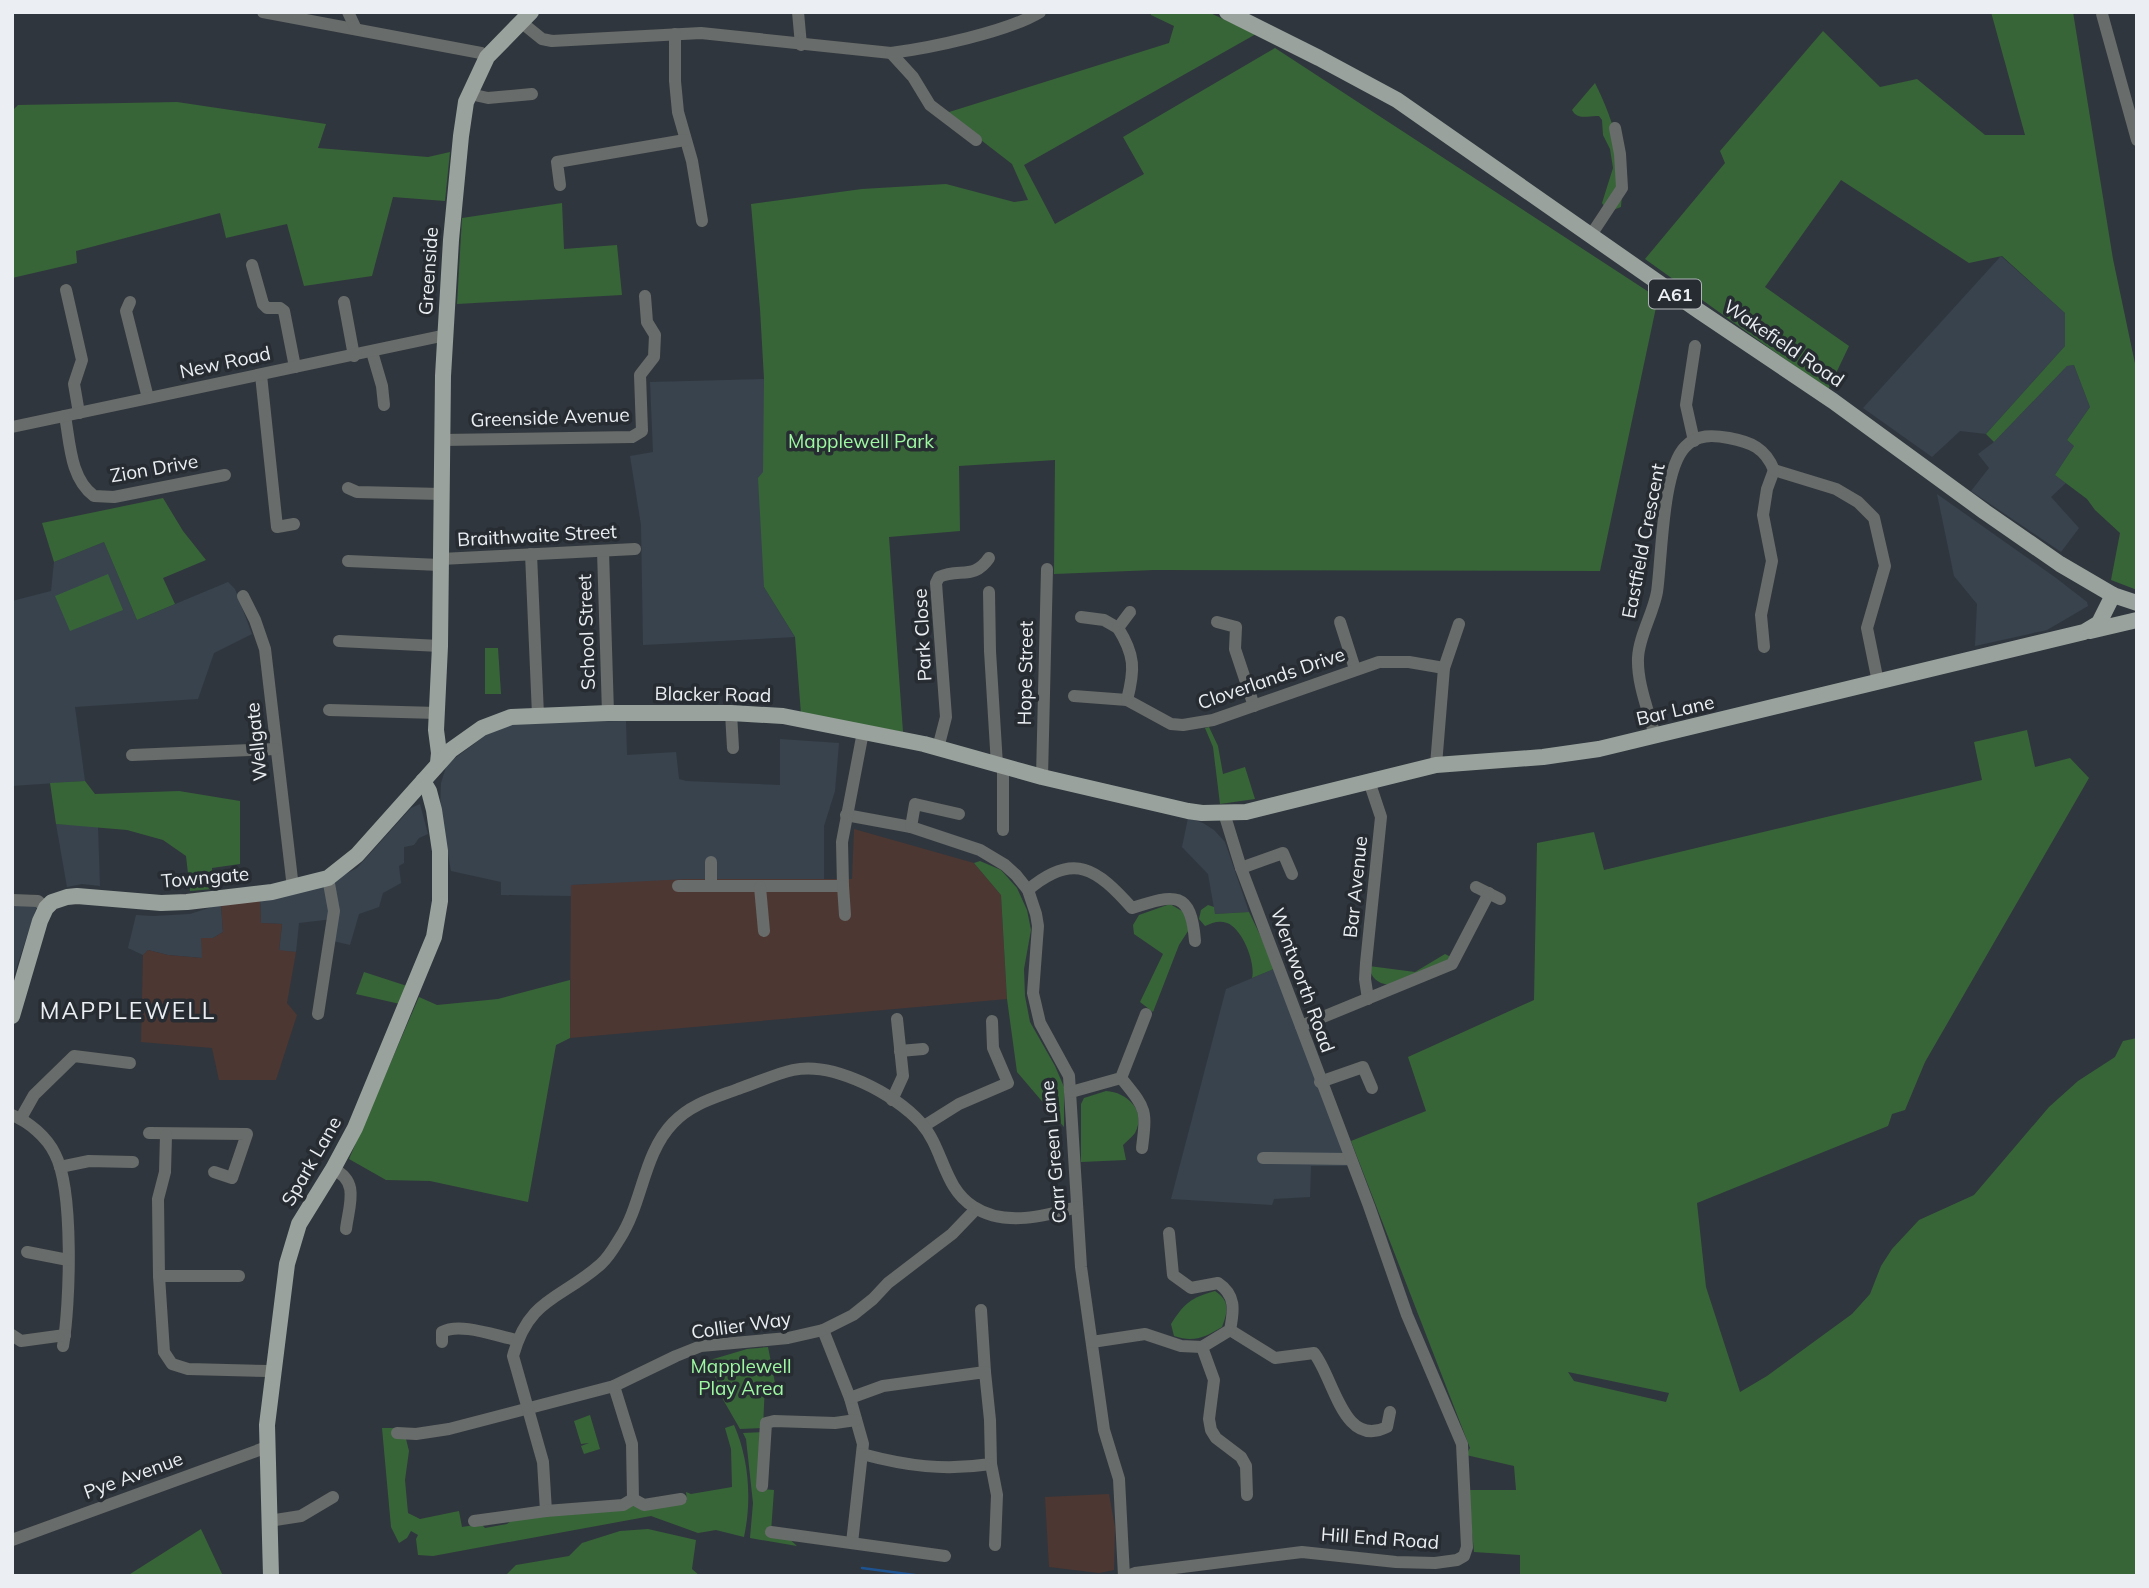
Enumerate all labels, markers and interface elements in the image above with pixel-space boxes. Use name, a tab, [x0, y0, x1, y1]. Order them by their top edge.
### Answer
street label: Greenside	[413, 226, 443, 316]
road number: A61	[1649, 280, 1701, 308]
street label: Wakefield Road	[1719, 294, 1849, 392]
street label: New Road	[177, 341, 273, 383]
street label: Greenside Avenue	[470, 402, 630, 432]
park label: Mapplewell Park	[788, 429, 934, 453]
street label: Zion Drive	[108, 448, 200, 488]
street label: Eastfield Crescent	[1616, 461, 1670, 621]
street label: Braithwaite Street	[456, 519, 618, 551]
street label: School Street	[572, 573, 600, 690]
street label: Park Close	[908, 588, 936, 682]
street label: Hope Street	[1012, 620, 1038, 726]
street label: Cloverlands Drive	[1194, 642, 1348, 714]
street label: Blacker Road	[655, 681, 771, 707]
street label: Bar Lane	[1634, 689, 1716, 731]
street label: Wellgate	[240, 701, 272, 783]
street label: Bar Avenue	[1338, 835, 1372, 939]
street label: Towngate	[160, 861, 250, 893]
street label: Wentworth Road	[1266, 904, 1340, 1056]
district label: MAPPLEWELL	[40, 996, 216, 1025]
street label: Carr Green Lane	[1035, 1079, 1071, 1225]
street label: Spark Lane	[276, 1112, 346, 1210]
street label: Collier Way	[690, 1306, 792, 1344]
park label: Mapplewell Play Area	[691, 1354, 792, 1400]
street label: Pye Avenue	[80, 1446, 186, 1504]
street label: Hill End Road	[1320, 1522, 1440, 1554]

